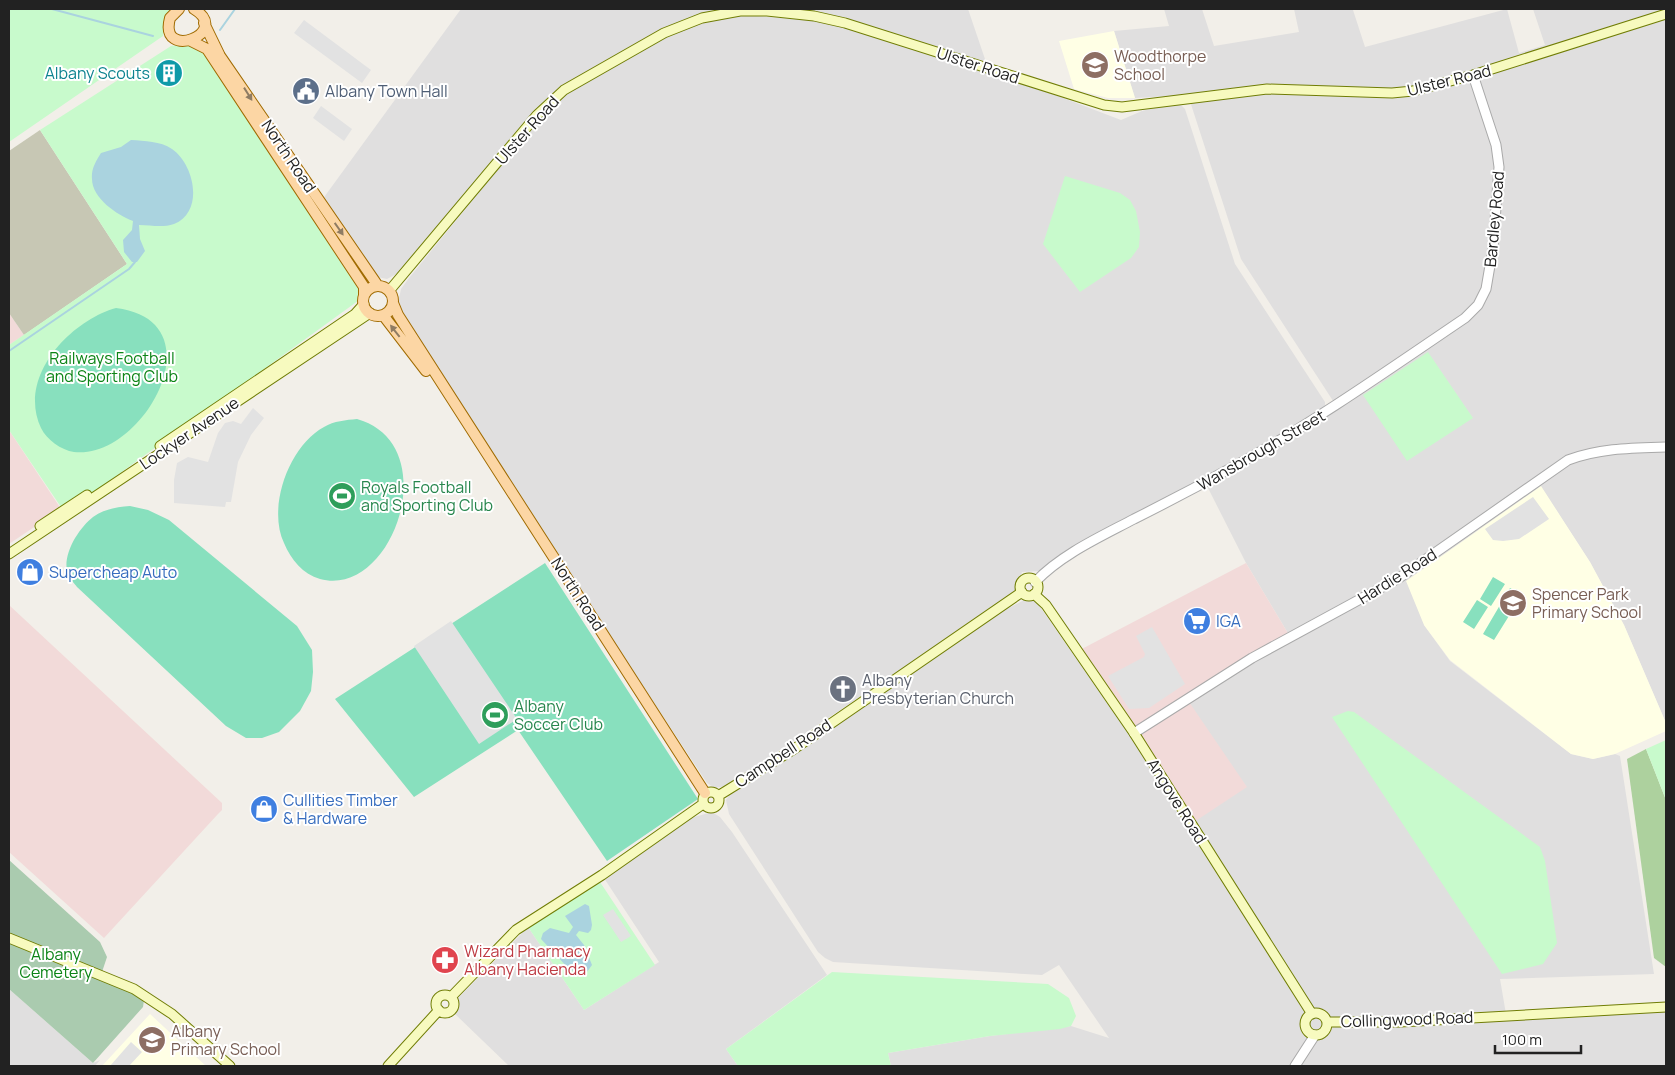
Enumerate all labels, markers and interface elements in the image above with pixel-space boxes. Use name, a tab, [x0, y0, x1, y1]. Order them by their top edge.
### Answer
street label: Ulster Road	[934, 41, 1022, 89]
place label: Woodthorpe School	[1114, 45, 1206, 85]
school or university icon: Woodthorpe School	[1080, 50, 1110, 80]
building icon: Albany Scouts	[154, 58, 184, 88]
street label: Ulster Road	[1405, 59, 1493, 101]
place label: Albany Scouts	[45, 62, 150, 84]
public building icon: Albany Town Hall	[291, 76, 321, 106]
place label: Albany Town Hall	[325, 80, 448, 102]
one-way arrow	[243, 87, 253, 100]
street label: Ulster Road	[490, 91, 564, 169]
street label: North Road	[257, 115, 321, 197]
street label: Bardley Road	[1479, 170, 1509, 268]
one-way arrow	[334, 222, 344, 235]
one-way arrow	[390, 325, 401, 338]
park label: Railways Football and Sporting Club	[46, 347, 178, 387]
street label: Lockyer Avenue	[135, 392, 243, 474]
street label: Wansbrough Street	[1193, 404, 1329, 496]
place label: Royals Football and Sporting Club	[361, 476, 493, 516]
sports icon: Royals Football and Sporting Club	[327, 481, 357, 511]
street label: Hardie Road	[1353, 543, 1441, 609]
street label: North Road	[546, 553, 610, 635]
shop icon: Supercheap Auto	[15, 557, 45, 587]
place label: Supercheap Auto	[49, 561, 177, 583]
place label: Spencer Park Primary School	[1532, 583, 1642, 623]
school or university icon: Spencer Park Primary School	[1498, 588, 1528, 618]
supermarket icon: IGA	[1182, 606, 1212, 636]
place label: IGA	[1216, 610, 1241, 632]
place label: Albany Presbyterian Church	[862, 669, 1014, 709]
church icon: Albany Presbyterian Church	[828, 674, 858, 704]
place label: Albany Soccer Club	[514, 695, 603, 735]
sports icon: Albany Soccer Club	[480, 700, 510, 730]
street label: Campbell Road	[731, 714, 835, 792]
street label: Angove Road	[1142, 754, 1212, 848]
place label: Cullities Timber & Hardware	[283, 789, 398, 829]
shop icon: Cullities Timber & Hardware	[249, 794, 279, 824]
place label: Wizard Pharmacy Albany Hacienda	[464, 940, 591, 980]
park label: Albany Cemetery	[20, 943, 93, 983]
pharmacy icon: Wizard Pharmacy Albany Hacienda	[430, 945, 460, 975]
street label: Collingwood Road	[1340, 1006, 1474, 1032]
place label: Albany Primary School	[171, 1020, 281, 1060]
scale bar	[1495, 1022, 1581, 1054]
school or university icon: Albany Primary School	[137, 1025, 167, 1055]
text: 100 m	[1502, 1029, 1542, 1050]

